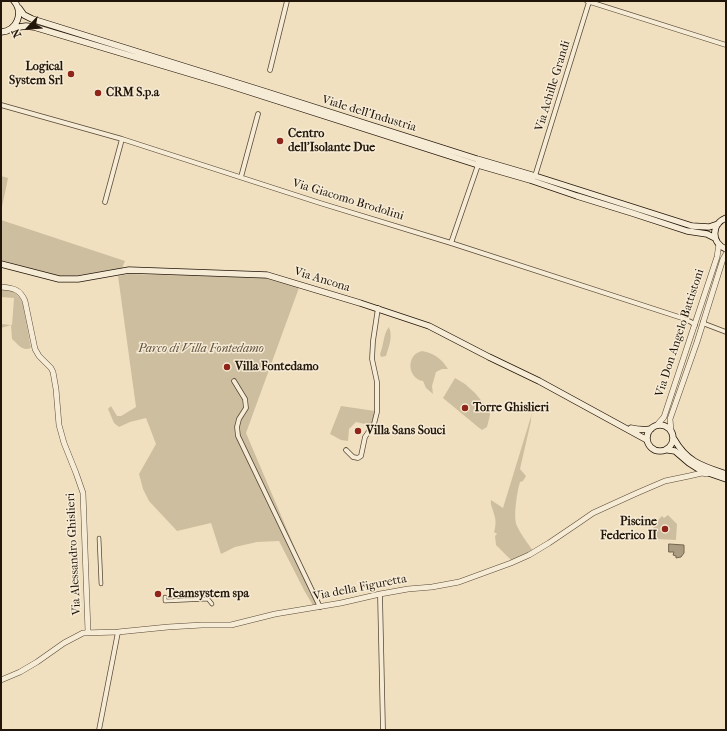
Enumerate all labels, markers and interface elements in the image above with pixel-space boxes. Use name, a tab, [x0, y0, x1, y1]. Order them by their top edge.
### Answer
north arrow	[8, 8, 48, 48]
text: N	[9, 27, 24, 40]
street label: Via Achille Grandi	[532, 39, 574, 133]
place label: Logical System Srl	[9, 60, 63, 88]
marker: Logical System Srl	[66, 69, 76, 79]
place label: CRM S.p.a	[106, 86, 159, 100]
marker: CRM S.p.a	[93, 88, 103, 98]
street label: Viale dell'Industria	[320, 93, 418, 135]
place label: Centro dell'Isolante Due	[288, 127, 375, 155]
marker: Centro dell'Isolante Due	[275, 136, 285, 146]
street label: Via Giacomo Brodolini	[291, 176, 405, 224]
street label: Via Ancona	[292, 265, 352, 295]
street label: Via Don Angelo Battistoni	[652, 267, 708, 399]
park label: Parco di Villa Fontedamo	[138, 342, 264, 356]
place label: Villa Fontedamo	[235, 360, 319, 374]
marker: Villa Fontedamo	[222, 362, 232, 372]
place label: Torre Ghislieri	[473, 401, 549, 415]
marker: Torre Ghislieri	[460, 403, 470, 413]
place label: Villa Sans Souci	[366, 424, 446, 438]
marker: Villa Sans Souci	[353, 426, 363, 436]
street label: Via Alessandro Ghislieri	[64, 492, 84, 616]
place label: Piscine Federico II	[600, 515, 657, 543]
marker: Piscine Federico II	[660, 524, 670, 534]
street label: Via della Figuretta	[312, 572, 408, 604]
place label: Teamsystem spa	[166, 587, 249, 601]
marker: Teamsystem spa	[153, 589, 163, 599]

